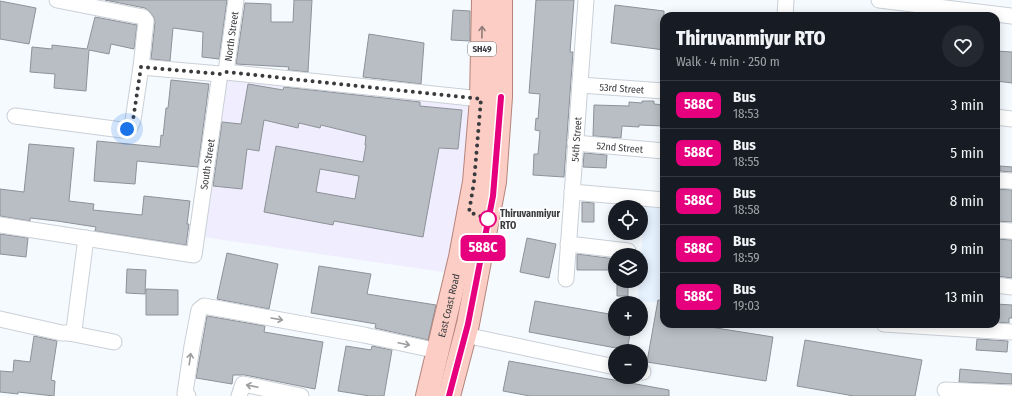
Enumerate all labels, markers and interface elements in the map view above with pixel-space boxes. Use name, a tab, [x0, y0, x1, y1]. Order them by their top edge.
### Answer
street label: North Street	[223, 10, 241, 62]
button: heart	[942, 25, 984, 67]
one-way arrow	[479, 26, 486, 39]
text: Thiruvanmiyur RTO	[676, 27, 826, 50]
road number: SH49	[468, 42, 496, 56]
text: Walk · 4 min · 250 m	[676, 54, 780, 69]
street label: 53rd Street	[599, 81, 645, 97]
text: Bus	[733, 88, 756, 106]
text: 588C	[684, 96, 713, 113]
text: 3 min	[950, 96, 984, 114]
text: 18:53	[733, 106, 759, 121]
street label: 54th Street	[569, 116, 585, 162]
your location	[117, 119, 137, 139]
text: Bus	[733, 136, 756, 154]
street label: South Street	[198, 138, 218, 190]
street label: 52nd Street	[596, 140, 644, 156]
text: 588C	[684, 144, 713, 161]
text: 5 min	[950, 144, 984, 162]
text: 18:55	[733, 154, 759, 169]
text: Bus	[733, 184, 756, 202]
text: 588C	[684, 192, 713, 209]
text: 8 min	[950, 192, 984, 210]
map controls	[608, 200, 648, 384]
button: locate	[608, 200, 648, 240]
text: 18:58	[733, 202, 760, 217]
place label: Thiruvanmiyur RTO	[500, 208, 560, 232]
marker: Thiruvanmiyur RTO	[479, 210, 497, 228]
text: Bus	[733, 232, 756, 250]
line badge: 588C	[455, 235, 511, 261]
text: 588C	[469, 239, 498, 256]
text: 588C	[684, 240, 713, 257]
text: 9 min	[950, 240, 984, 258]
button: layers	[608, 248, 648, 288]
text: 18:59	[733, 250, 759, 265]
street label: East Coast Road	[436, 273, 463, 339]
text: Bus	[733, 280, 756, 298]
text: 588C	[684, 288, 713, 305]
text: 13 min	[945, 288, 984, 306]
button: +	[608, 296, 648, 336]
text: 19:03	[733, 298, 760, 313]
one-way arrow	[270, 315, 283, 323]
one-way arrow	[397, 340, 410, 348]
button: −	[608, 344, 648, 384]
one-way arrow	[186, 353, 194, 366]
one-way arrow	[246, 381, 259, 389]

